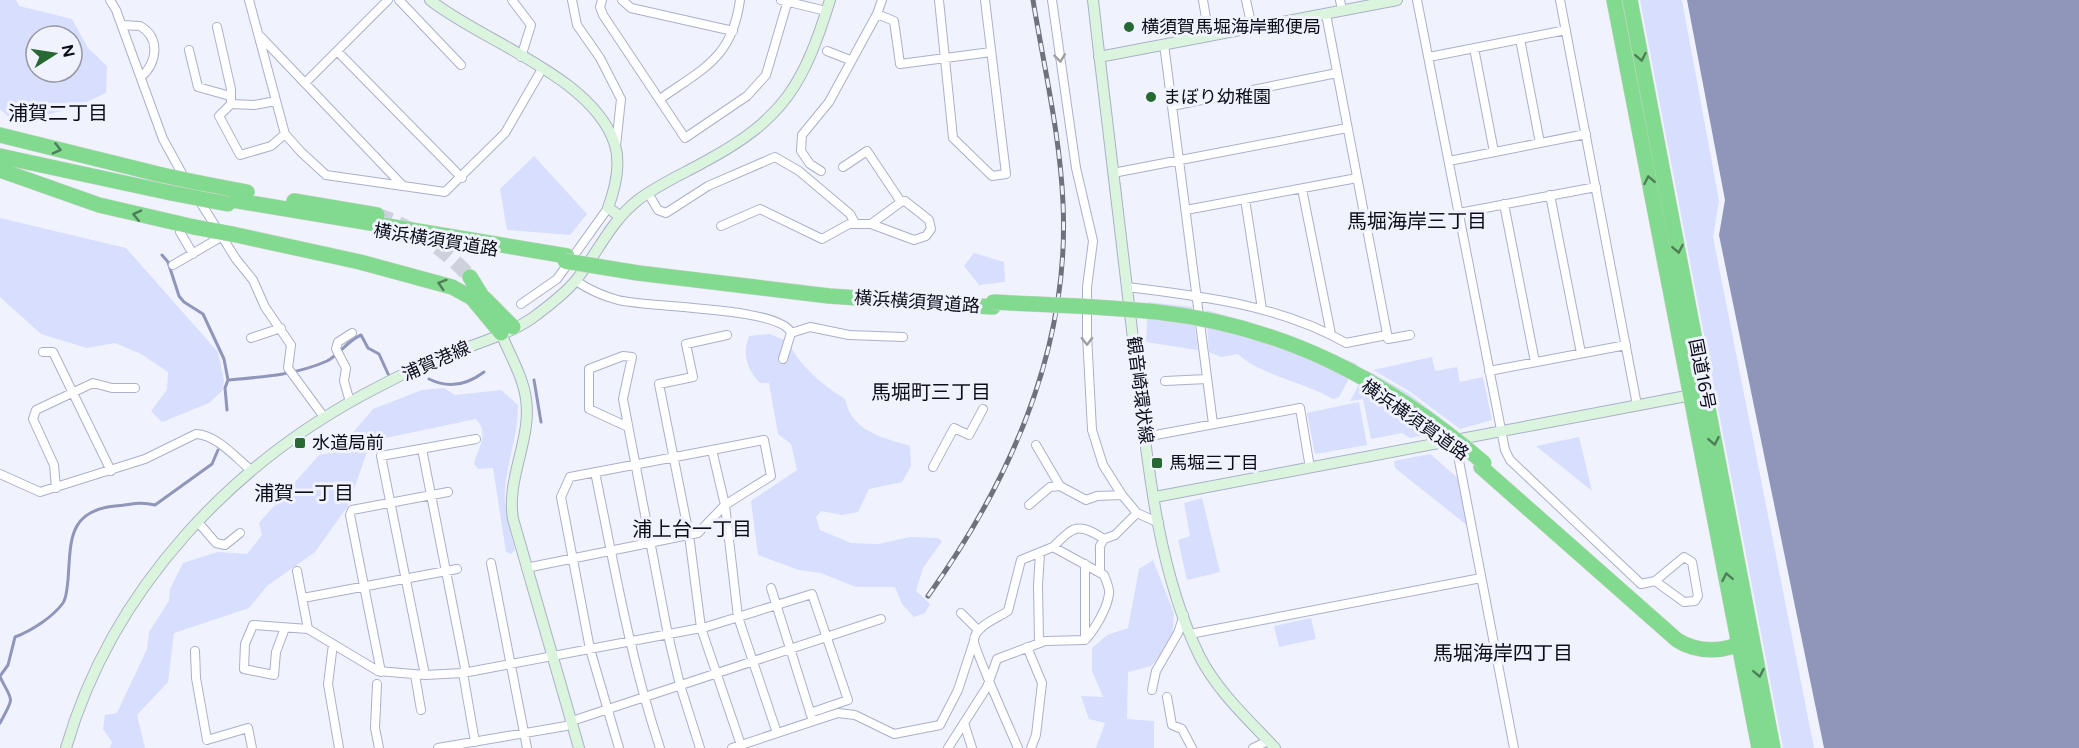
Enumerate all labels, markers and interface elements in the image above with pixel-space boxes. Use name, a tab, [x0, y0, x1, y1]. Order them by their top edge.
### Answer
place label: 横須賀馬堀海岸郵便局	[1141, 16, 1321, 38]
marker: 横須賀馬堀海岸郵便局	[1122, 20, 1136, 34]
north arrow	[24, 24, 84, 84]
text: N	[58, 43, 79, 59]
one-way arrow	[1634, 52, 1647, 62]
one-way arrow	[1054, 53, 1066, 62]
place label: まぼり幼稚園	[1163, 86, 1271, 108]
marker: まぼり幼稚園	[1144, 90, 1158, 104]
district label: 浦賀二丁目	[8, 101, 108, 125]
one-way arrow	[52, 141, 62, 154]
one-way arrow	[1643, 175, 1656, 185]
one-way arrow	[132, 209, 142, 222]
district label: 馬堀海岸三丁目	[1347, 209, 1487, 233]
street label: 横浜横須賀道路	[372, 219, 500, 261]
one-way arrow	[1671, 244, 1684, 254]
one-way arrow	[437, 279, 448, 291]
street label: 横浜横須賀道路	[853, 287, 981, 317]
street label: 観音崎環状線	[1123, 335, 1157, 445]
street label: 浦賀港線	[399, 336, 473, 386]
one-way arrow	[1081, 337, 1093, 346]
street label: 国道16号	[1684, 337, 1720, 411]
street label: 横浜横須賀道路	[1357, 375, 1473, 465]
district label: 馬堀町三丁目	[871, 380, 991, 404]
place label: 水道局前	[312, 432, 384, 454]
marker: 水道局前	[293, 436, 307, 450]
one-way arrow	[1708, 436, 1720, 445]
place label: 馬堀三丁目	[1169, 452, 1259, 474]
marker: 馬堀三丁目	[1150, 456, 1164, 470]
district label: 浦賀一丁目	[254, 481, 354, 505]
district label: 浦上台一丁目	[632, 517, 752, 541]
one-way arrow	[1721, 573, 1733, 582]
district label: 馬堀海岸四丁目	[1433, 641, 1573, 665]
one-way arrow	[1752, 668, 1765, 678]

